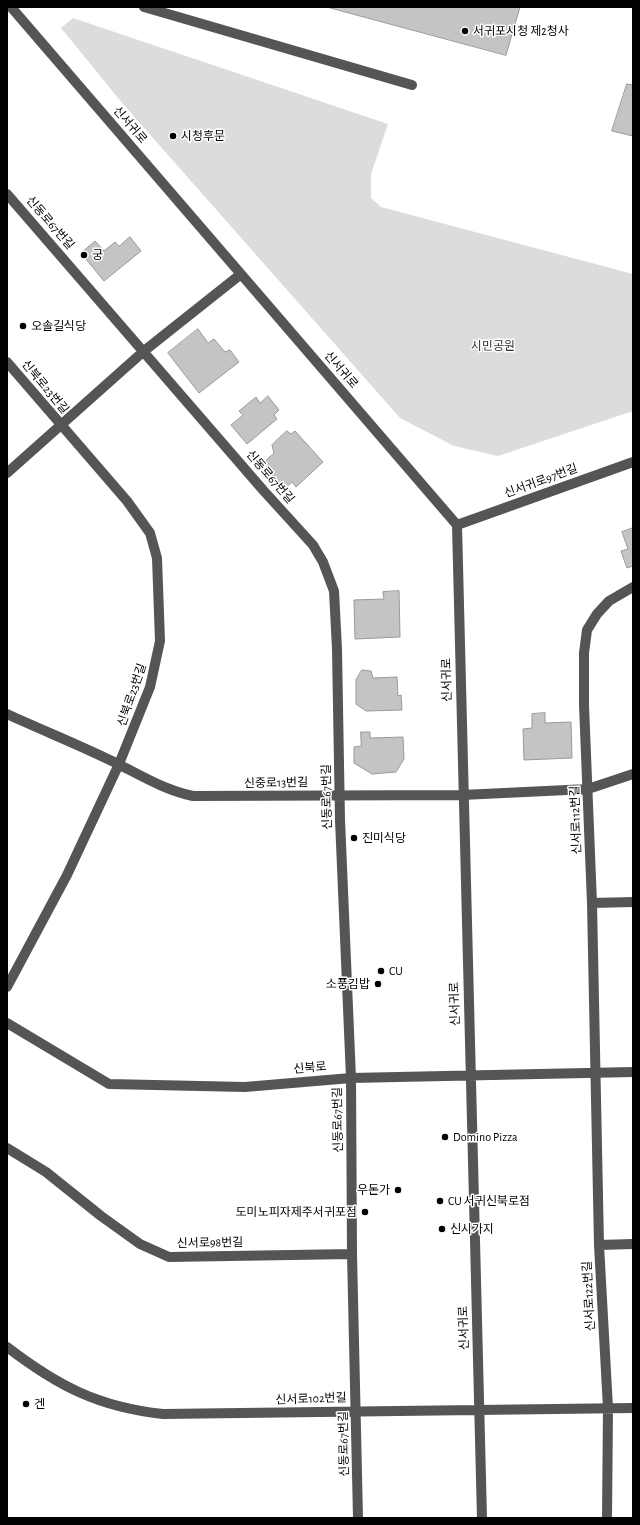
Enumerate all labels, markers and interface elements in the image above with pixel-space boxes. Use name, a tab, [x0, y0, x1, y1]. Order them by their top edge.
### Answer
place label: 서귀포시청 제2청사	[473, 24, 569, 38]
marker: 서귀포시청 제2청사	[460, 26, 470, 36]
street label: 신서귀로	[110, 104, 150, 146]
place label: 시청후문	[181, 129, 225, 143]
marker: 시청후문	[168, 131, 178, 141]
street label: 신동로67번길	[23, 193, 77, 253]
place label: 궁	[92, 248, 103, 262]
marker: 궁	[79, 250, 89, 260]
place label: 오솔길식당	[31, 319, 86, 333]
marker: 오솔길식당	[18, 321, 28, 331]
park label: 시민공원	[471, 339, 515, 353]
street label: 신서귀로	[321, 349, 361, 391]
street label: 신북로23번길	[18, 357, 72, 417]
street label: 신동로67번길	[243, 447, 297, 507]
street label: 신서귀로97번길	[502, 461, 580, 501]
street label: 신서귀로	[439, 658, 455, 702]
street label: 신북로23번길	[115, 662, 149, 728]
street label: 신동로67번길	[319, 764, 335, 830]
street label: 신중로13번길	[244, 775, 308, 791]
street label: 신서로112번길	[568, 785, 584, 855]
place label: 진미식당	[362, 831, 406, 845]
marker: 진미식당	[349, 833, 359, 843]
place label: CU	[389, 964, 403, 978]
marker: CU	[376, 966, 386, 976]
place label: 소풍김밥	[326, 977, 370, 991]
marker: 소풍김밥	[373, 979, 383, 989]
street label: 신서귀로	[447, 982, 463, 1026]
street label: 신북로	[293, 1059, 327, 1077]
street label: 신동로67번길	[330, 1087, 346, 1153]
place label: Domino Pizza	[453, 1130, 518, 1144]
marker: Domino Pizza	[440, 1132, 450, 1142]
place label: 우돈가	[357, 1183, 390, 1197]
marker: 우돈가	[393, 1185, 403, 1195]
place label: CU 서귀신북로점	[448, 1194, 530, 1208]
marker: CU 서귀신북로점	[435, 1196, 445, 1206]
place label: 도미노피자제주서귀포점	[236, 1205, 357, 1219]
marker: 도미노피자제주서귀포점	[360, 1207, 370, 1217]
place label: 신시가지	[450, 1222, 494, 1236]
marker: 신시가지	[437, 1224, 447, 1234]
street label: 신서로98번길	[177, 1235, 243, 1251]
street label: 신서로122번길	[580, 1261, 598, 1331]
street label: 신서귀로	[456, 1306, 472, 1350]
street label: 신서로102번길	[275, 1391, 347, 1407]
place label: 겐	[34, 1397, 45, 1411]
marker: 겐	[21, 1399, 31, 1409]
street label: 신동로67번길	[336, 1411, 352, 1477]

